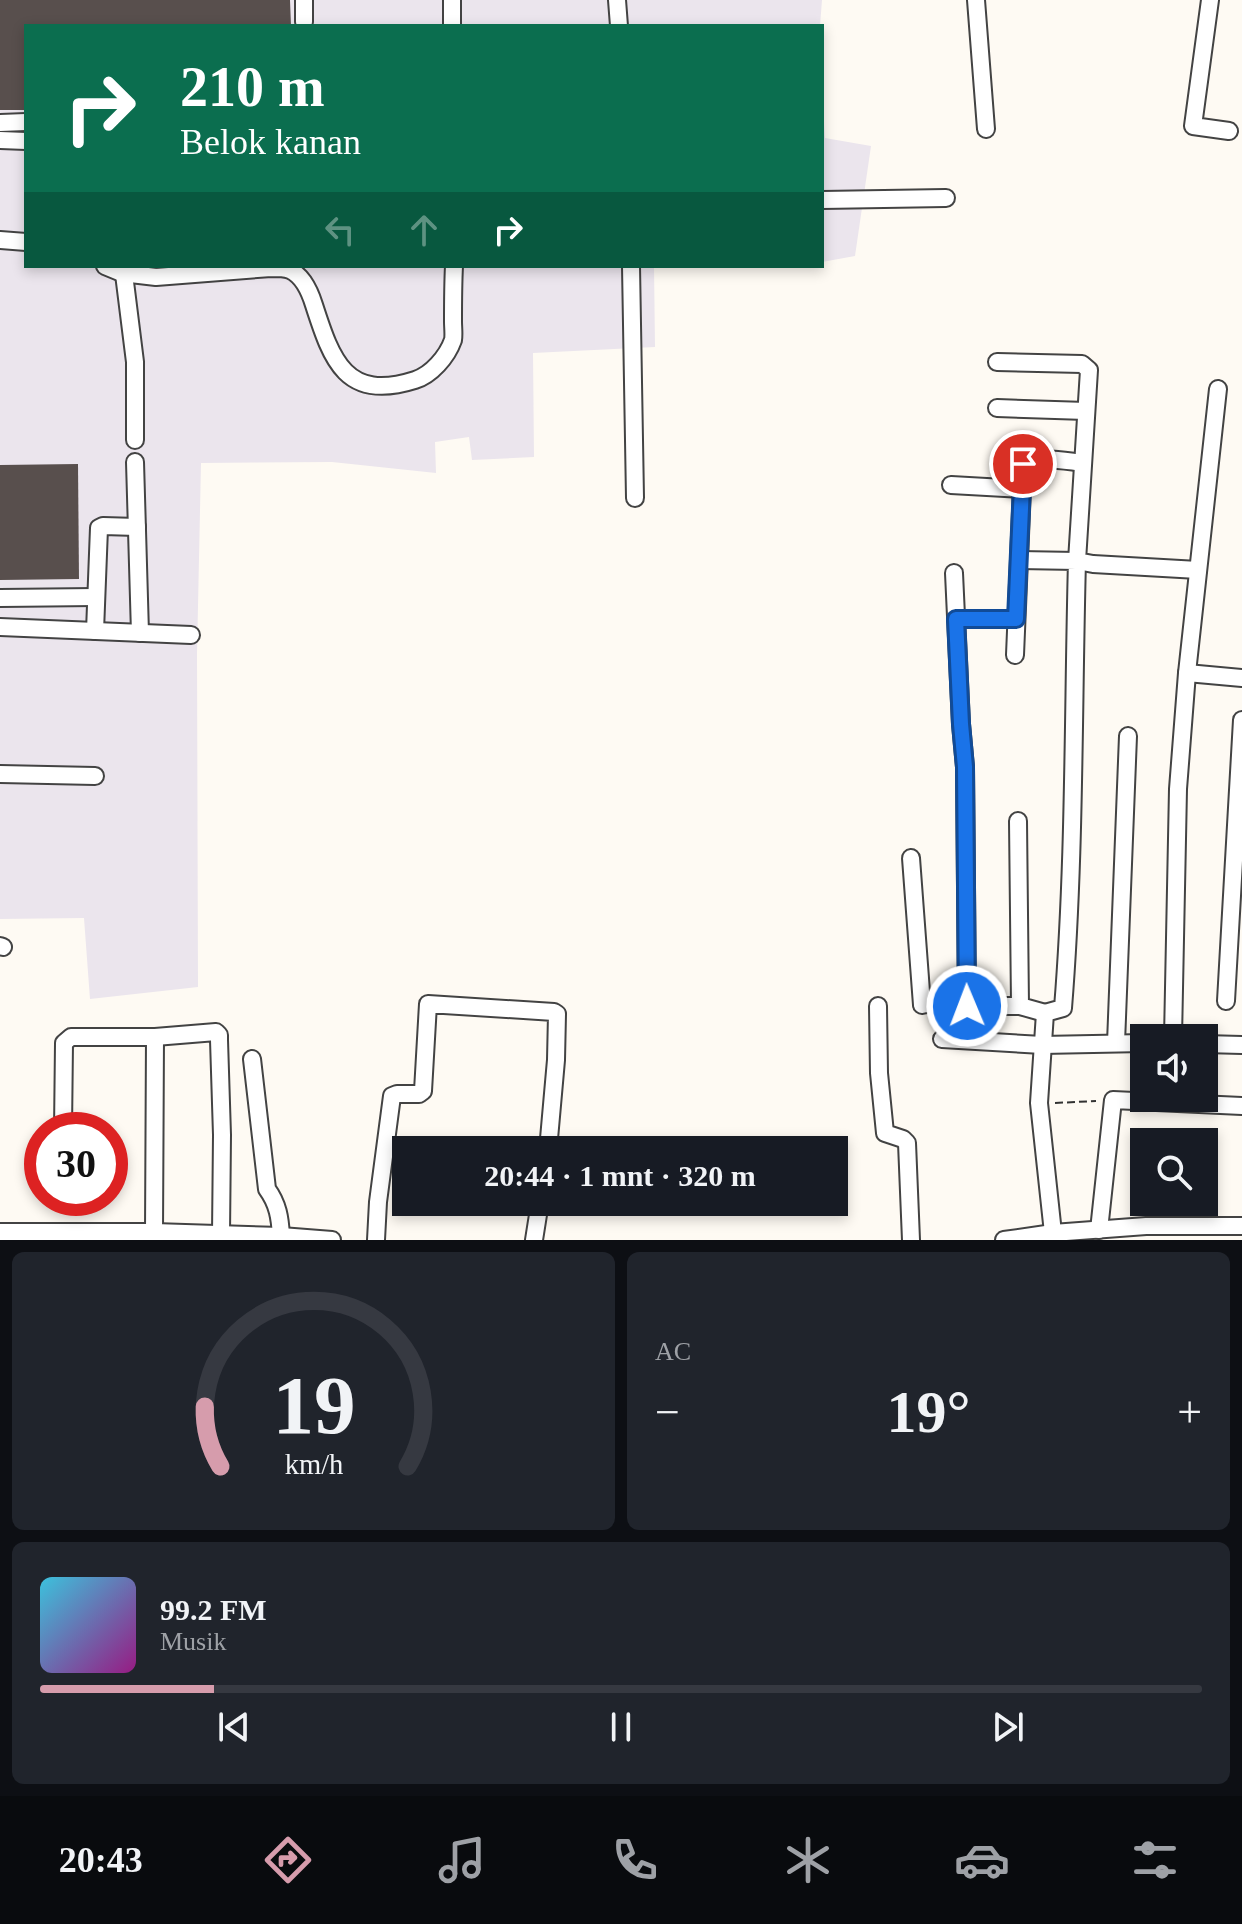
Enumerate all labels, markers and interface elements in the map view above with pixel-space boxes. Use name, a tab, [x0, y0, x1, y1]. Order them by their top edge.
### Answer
icon: right	[48, 56, 152, 160]
text: 210 m	[180, 56, 325, 118]
text: Belok kanan	[180, 122, 361, 162]
icon: left	[318, 208, 362, 252]
icon: ahead	[402, 208, 446, 252]
icon: right	[486, 208, 530, 252]
pin	[989, 430, 1057, 498]
icon: arrive	[1001, 442, 1045, 486]
position arrow	[925, 964, 1009, 1048]
map controls	[1130, 1024, 1218, 1216]
button: sound	[1130, 1024, 1218, 1112]
speed limit sign: 30	[24, 1112, 128, 1216]
button: search	[1130, 1128, 1218, 1216]
text: 20:44 · 1 mnt · 320 m	[484, 1159, 756, 1192]
text: AC	[655, 1337, 691, 1366]
text: 19	[272, 1359, 355, 1451]
text: 19°	[887, 1379, 971, 1445]
text: −	[655, 1388, 680, 1437]
text: +	[1177, 1388, 1202, 1437]
text: km/h	[284, 1449, 343, 1480]
text: 99.2 FM	[160, 1593, 267, 1626]
text: Musik	[160, 1627, 226, 1656]
icon: previous	[212, 1705, 256, 1749]
icon: pause	[599, 1705, 643, 1749]
icon: next	[986, 1705, 1030, 1749]
icon: directions	[260, 1832, 316, 1888]
icon: music	[434, 1832, 490, 1888]
icon: phone	[607, 1832, 663, 1888]
icon: climate	[780, 1832, 836, 1888]
icon: car	[954, 1832, 1010, 1888]
icon: filters	[1127, 1832, 1183, 1888]
text: 20:43	[59, 1840, 143, 1880]

